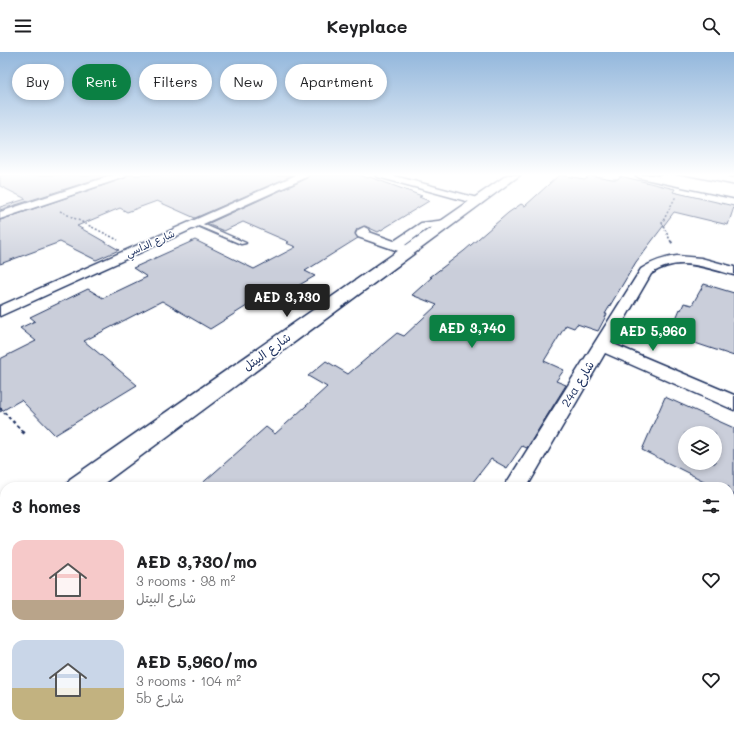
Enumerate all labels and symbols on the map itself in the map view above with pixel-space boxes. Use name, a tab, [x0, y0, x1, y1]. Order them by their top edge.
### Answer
street label: شارع الداسي	[123, 226, 178, 263]
pin: AED 3,730	[241, 284, 333, 318]
pin: AED 3,740	[426, 315, 518, 349]
pin: AED 5,960	[607, 318, 699, 352]
street label: شارع البيتل	[239, 328, 295, 376]
street label: 24a شارع	[557, 358, 599, 410]

